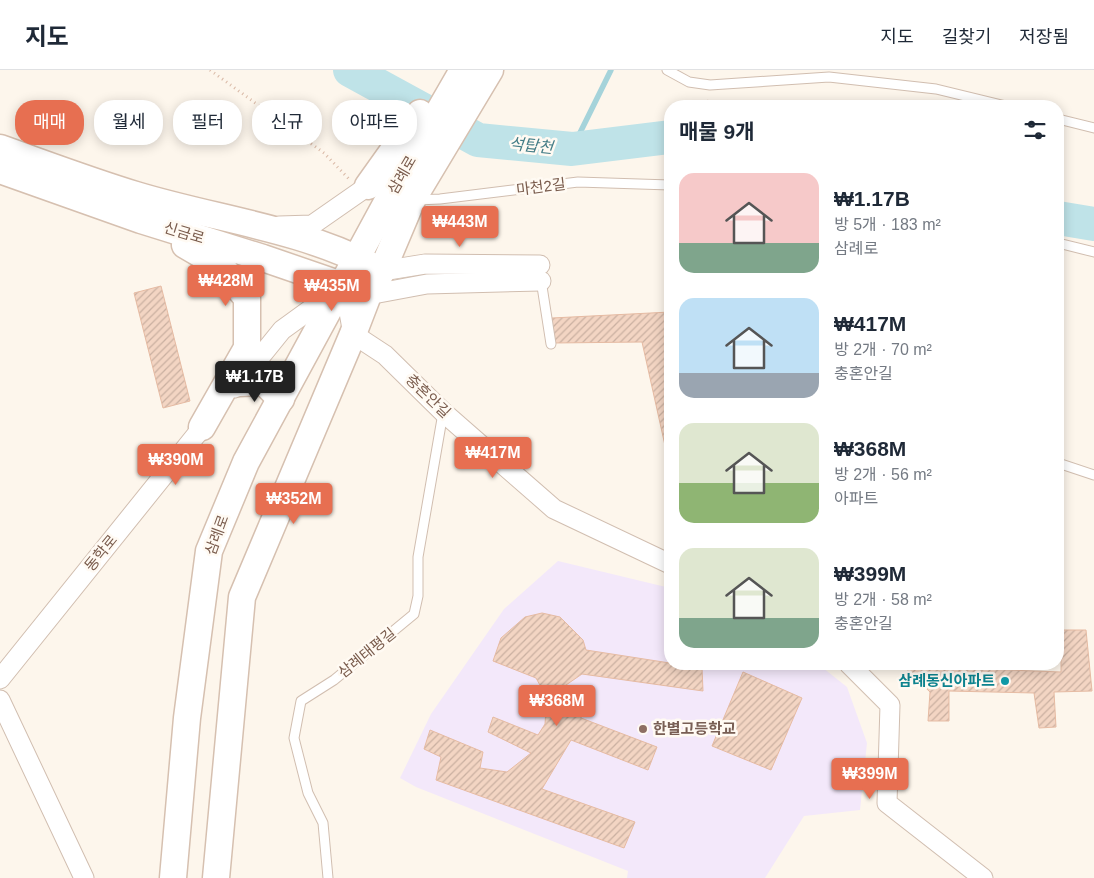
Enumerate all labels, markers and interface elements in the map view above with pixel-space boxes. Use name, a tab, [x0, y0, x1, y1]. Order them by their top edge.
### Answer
text: 지도	[25, 23, 69, 50]
text: 지도	[881, 27, 914, 47]
text: 길찾기	[942, 27, 991, 47]
text: 저장됨	[1019, 27, 1069, 47]
chip: 매매	[15, 100, 84, 145]
chip: 월세	[94, 100, 163, 145]
chip: 필터	[173, 100, 242, 145]
chip: 신규	[252, 100, 322, 145]
chip: 아파트	[332, 100, 417, 145]
icon: filters	[1021, 116, 1049, 144]
text: 매물 9개	[679, 120, 754, 143]
water label: 석탑천	[508, 135, 556, 156]
street label: 삼례로	[384, 153, 419, 197]
street label: 마천2길	[515, 175, 567, 198]
text: ₩1.17B	[834, 187, 910, 210]
icon: home	[719, 193, 779, 253]
pin: ₩443M	[425, 206, 495, 248]
text: ₩443M	[432, 213, 488, 230]
text: 방 5개 · 183 m²	[834, 216, 941, 233]
street label: 신금로	[162, 218, 206, 247]
text: 삼례로	[834, 240, 878, 257]
pin: ₩428M	[191, 264, 261, 307]
pin: ₩435M	[297, 270, 367, 312]
text: ₩428M	[198, 272, 254, 289]
text: ₩435M	[304, 277, 360, 294]
text: ₩417M	[834, 312, 906, 335]
icon: home	[719, 318, 779, 378]
text: 방 2개 · 70 m²	[834, 341, 932, 358]
pin: ₩1.17B	[214, 360, 296, 403]
text: 충혼안길	[834, 365, 893, 382]
text: ₩1.17B	[226, 368, 284, 385]
street label: 충혼안길	[403, 370, 454, 421]
pin: ₩417M	[458, 436, 528, 479]
text: ₩368M	[834, 437, 906, 460]
icon: home	[719, 443, 779, 503]
pin: ₩390M	[141, 444, 211, 486]
text: ₩417M	[465, 444, 521, 461]
text: ₩390M	[148, 451, 204, 468]
text: 방 2개 · 56 m²	[834, 466, 932, 483]
pin: ₩352M	[259, 482, 329, 525]
text: ₩352M	[266, 490, 322, 507]
text: 아파트	[834, 490, 878, 507]
street label: 삼례로	[201, 512, 232, 557]
street label: 동학로	[81, 531, 120, 574]
text: ₩399M	[834, 562, 906, 585]
icon: home	[719, 568, 779, 628]
text: 방 2개 · 58 m²	[834, 591, 932, 608]
text: 충혼안길	[834, 615, 893, 632]
street label: 삼례태평길	[335, 624, 399, 681]
place label: 삼례동신아파트	[898, 672, 995, 689]
marker: 삼례동신아파트	[999, 675, 1011, 687]
pin: ₩368M	[522, 684, 592, 727]
text: ₩368M	[529, 692, 585, 709]
place label: 한별고등학교	[653, 720, 736, 737]
marker: 한별고등학교	[637, 723, 649, 735]
pin: ₩399M	[835, 758, 905, 800]
text: ₩399M	[842, 765, 898, 782]

